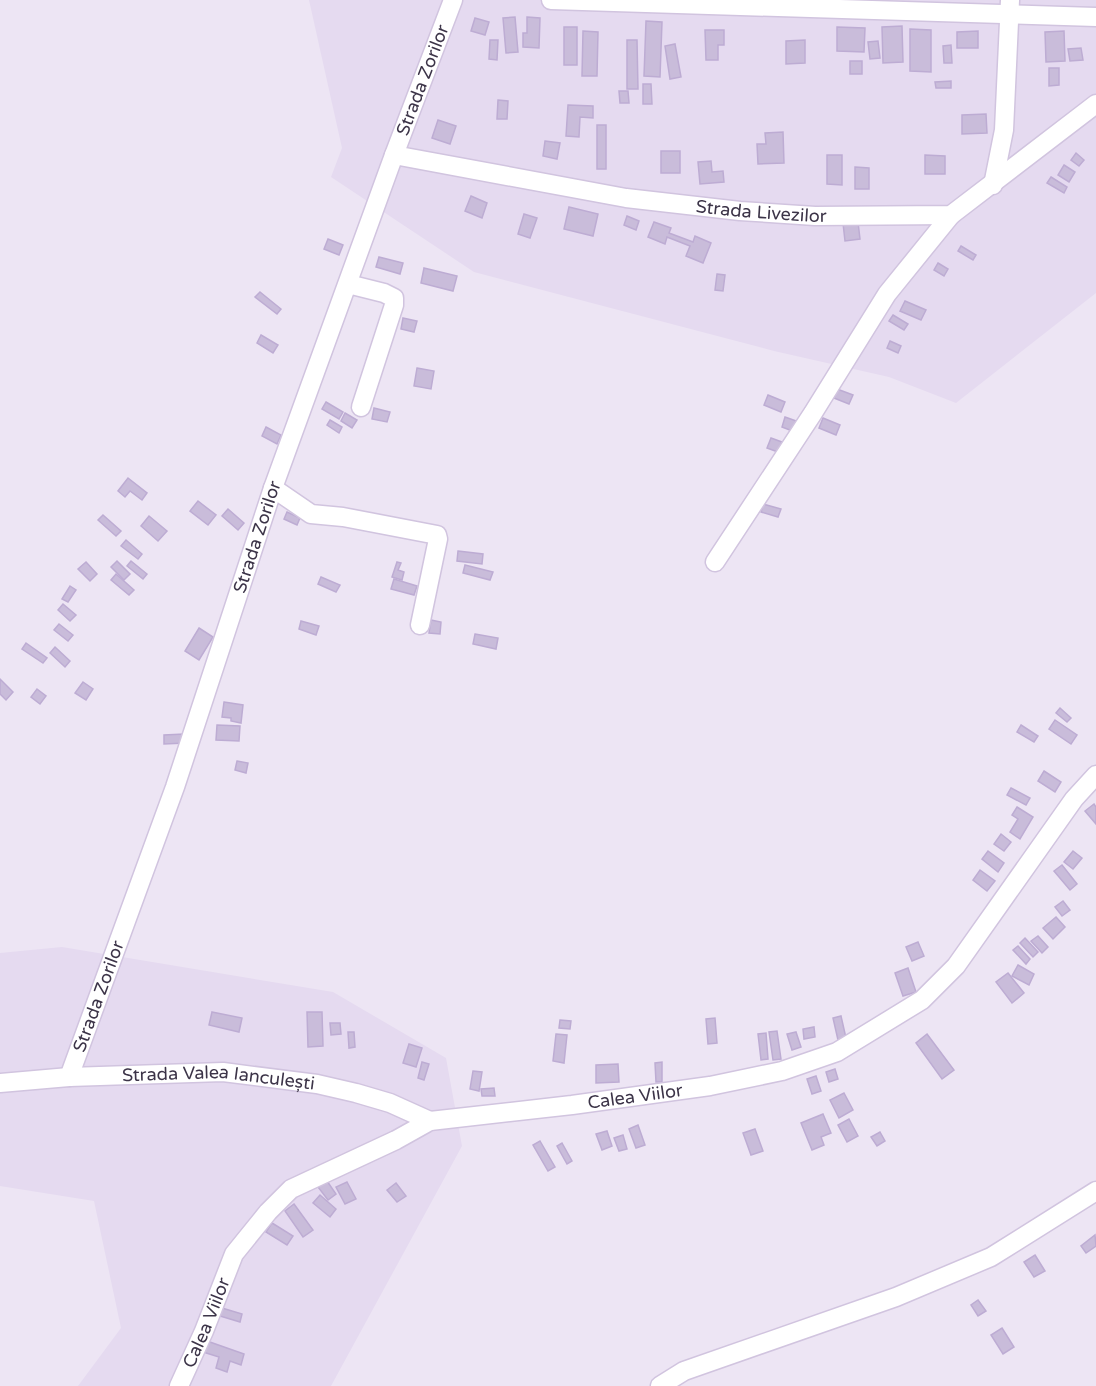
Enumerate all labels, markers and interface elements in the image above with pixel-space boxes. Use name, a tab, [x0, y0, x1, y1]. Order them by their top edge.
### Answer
street label: Strada Zorilor	[391, 21, 454, 139]
street label: Strada Livezilor	[695, 195, 827, 227]
street label: Strada Zorilor	[228, 478, 286, 596]
street label: Strada Zorilor	[68, 937, 129, 1055]
street label: Strada Valea Ianculești	[122, 1061, 316, 1095]
street label: Calea Viilor	[586, 1079, 684, 1114]
street label: Calea Viilor	[178, 1274, 235, 1371]

